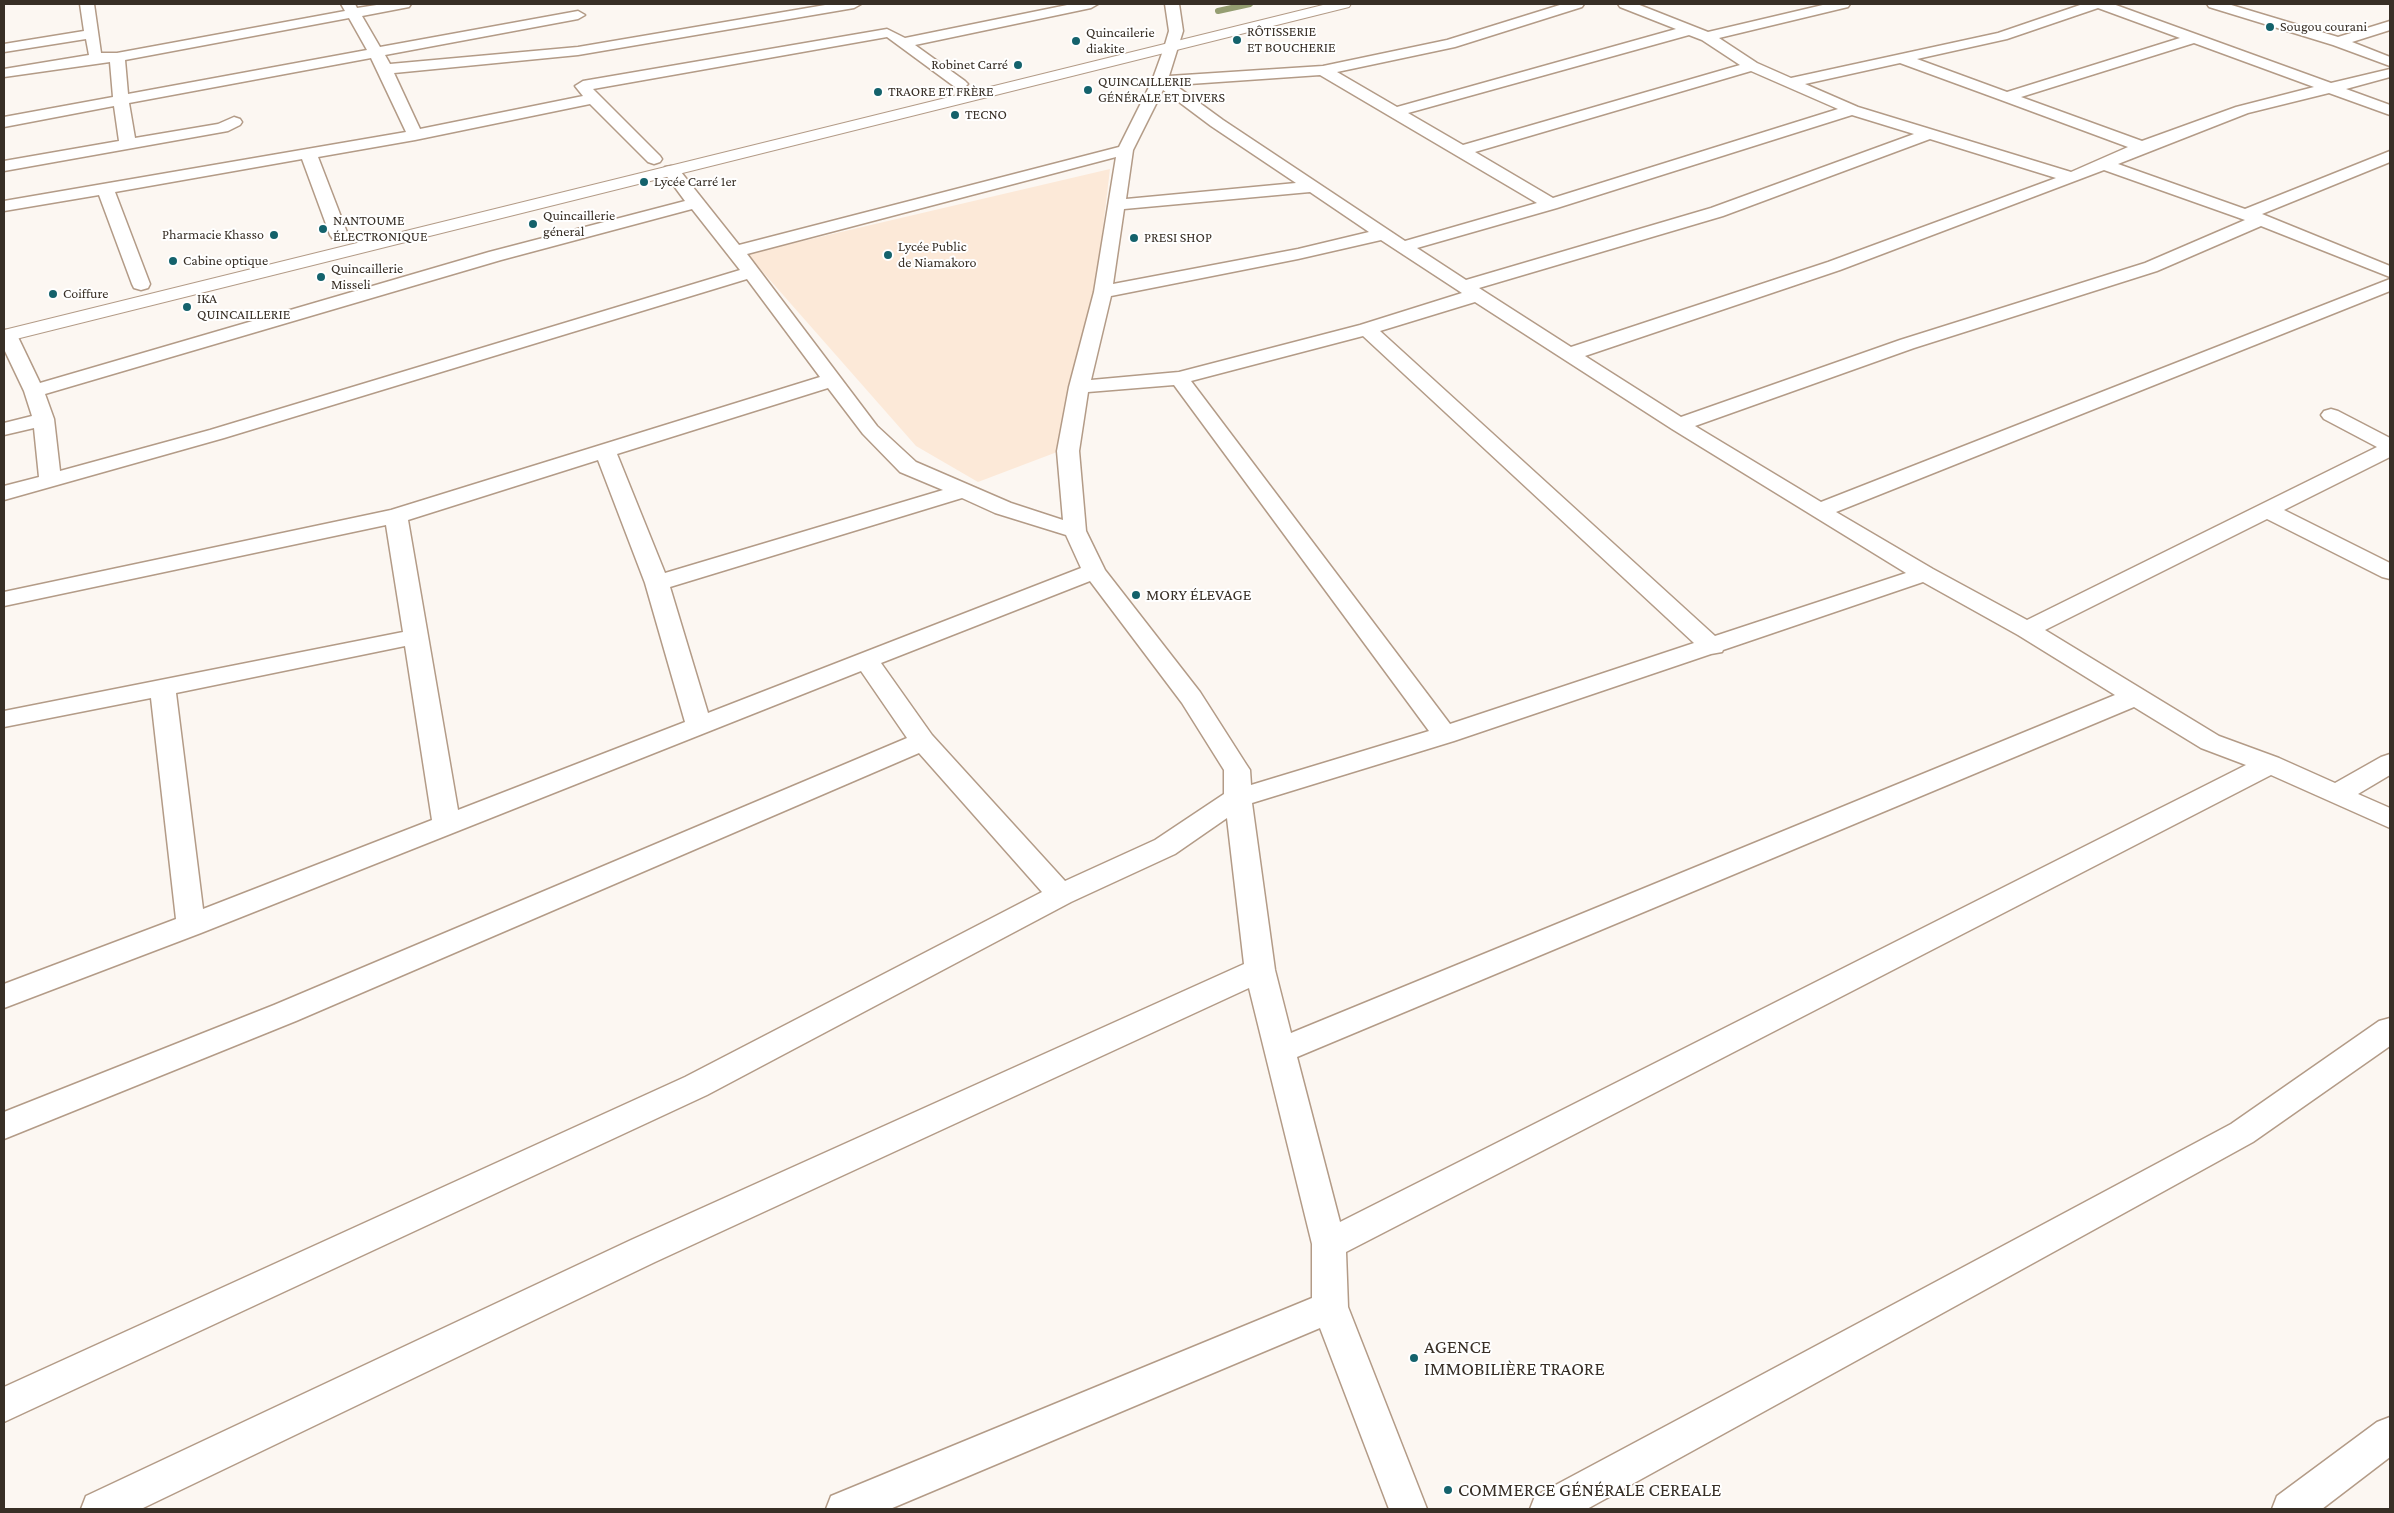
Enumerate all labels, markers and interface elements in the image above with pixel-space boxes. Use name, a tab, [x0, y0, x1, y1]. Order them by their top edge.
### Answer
place label: Sougou courani	[2280, 19, 2367, 35]
marker: Sougou courani	[2264, 21, 2276, 33]
place label: RÔTISSERIE ET BOUCHERIE	[1247, 24, 1336, 56]
place label: Quincailerie diakite	[1086, 25, 1155, 58]
marker: RÔTISSERIE ET BOUCHERIE	[1231, 34, 1243, 46]
marker: Quincailerie diakite	[1070, 35, 1082, 47]
place label: Robinet Carré	[931, 57, 1008, 73]
marker: Robinet Carré	[1012, 59, 1024, 71]
place label: QUINCAILLERIE GÉNÉRALE ET DIVERS	[1098, 74, 1225, 106]
place label: TRAORE ET FRÈRE	[888, 84, 994, 100]
marker: QUINCAILLERIE GÉNÉRALE ET DIVERS	[1082, 84, 1094, 96]
marker: TRAORE ET FRÈRE	[872, 86, 884, 98]
place label: TECNO	[965, 107, 1007, 123]
marker: TECNO	[949, 109, 961, 121]
place label: Lycée Carré 1er	[654, 174, 737, 190]
marker: Lycée Carré 1er	[638, 176, 650, 188]
place label: Quincaillerie géneral	[543, 208, 615, 240]
place label: NANTOUME ÉLECTRONIQUE	[333, 213, 428, 246]
marker: Quincaillerie géneral	[527, 218, 539, 230]
marker: NANTOUME ÉLECTRONIQUE	[317, 223, 329, 235]
place label: Pharmacie Khasso	[162, 227, 264, 243]
marker: Pharmacie Khasso	[268, 229, 280, 241]
place label: PRESI SHOP	[1144, 230, 1212, 246]
marker: PRESI SHOP	[1128, 232, 1140, 244]
place label: Lycée Public de Niamakoro	[898, 239, 976, 272]
marker: Lycée Public de Niamakoro	[882, 249, 894, 261]
place label: Cabine optique	[183, 253, 268, 269]
marker: Cabine optique	[167, 255, 179, 267]
place label: Quincaillerie Misseli	[331, 261, 403, 294]
marker: Quincaillerie Misseli	[315, 271, 327, 283]
place label: Coiffure	[63, 286, 108, 302]
marker: Coiffure	[47, 288, 59, 300]
place label: IKA QUINCAILLERIE	[197, 291, 290, 324]
marker: IKA QUINCAILLERIE	[181, 301, 193, 313]
place label: MORY ÉLEVAGE	[1146, 585, 1251, 605]
marker: MORY ÉLEVAGE	[1130, 589, 1142, 601]
place label: AGENCE IMMOBILIÈRE TRAORE	[1424, 1336, 1605, 1380]
marker: AGENCE IMMOBILIÈRE TRAORE	[1408, 1352, 1420, 1364]
place label: COMMERCE GÉNÉRALE CEREALE	[1458, 1479, 1721, 1501]
marker: COMMERCE GÉNÉRALE CEREALE	[1442, 1484, 1454, 1496]

